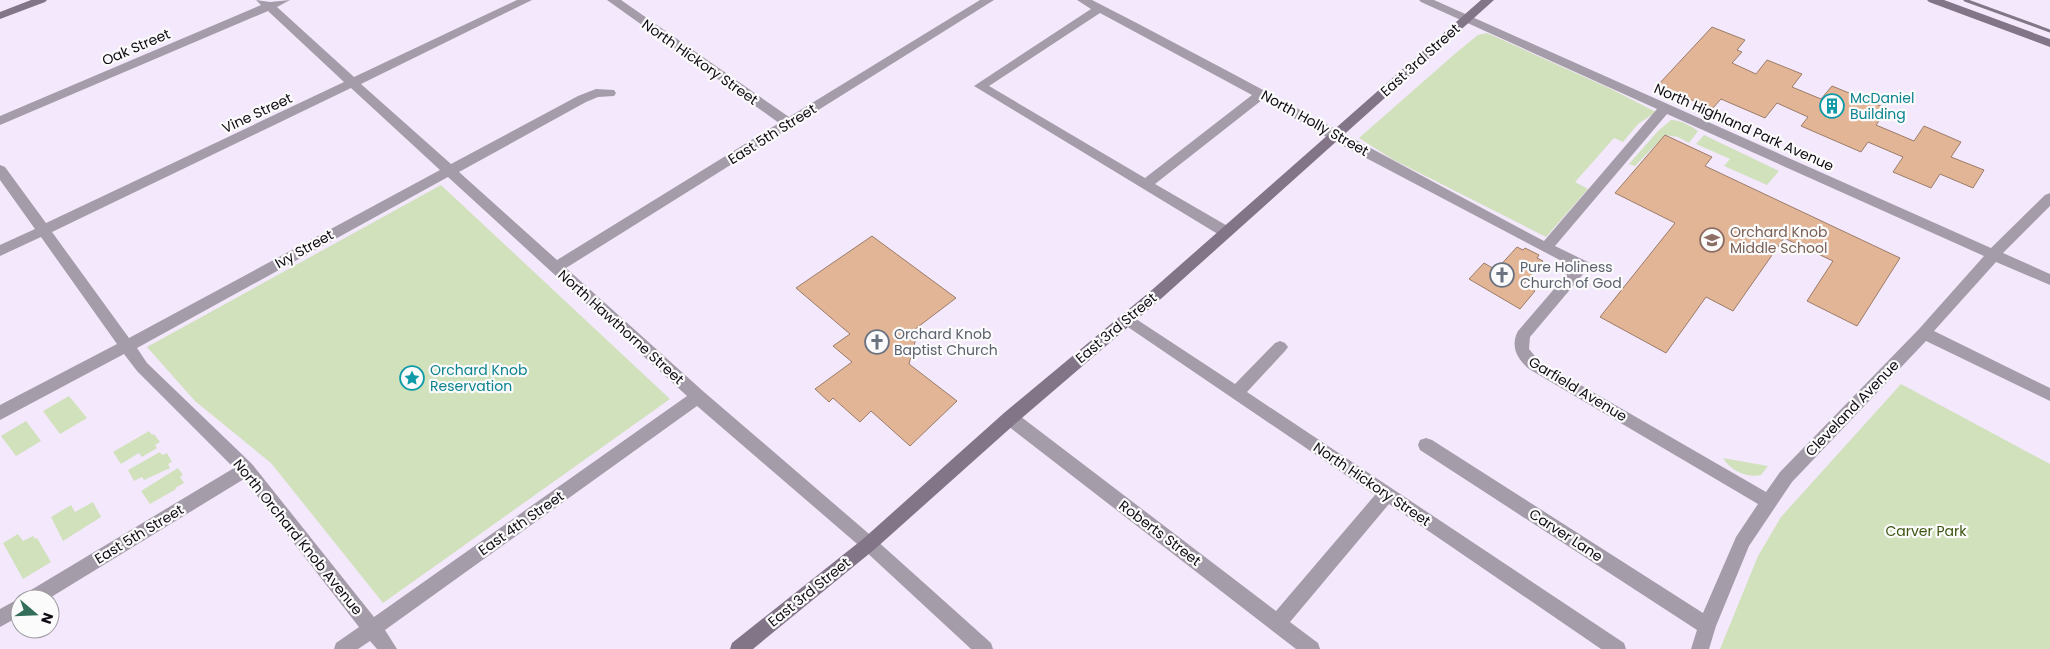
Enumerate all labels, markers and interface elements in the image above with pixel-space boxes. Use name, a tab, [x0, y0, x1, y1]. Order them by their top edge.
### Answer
street label: North Hickory Street	[638, 14, 762, 110]
street label: East 3rd Street	[1376, 19, 1464, 101]
street label: Oak Street	[99, 24, 173, 70]
street label: North Highland Park Avenue	[1651, 78, 1837, 176]
street label: North Holly Street	[1258, 85, 1372, 161]
street label: Vine Street	[219, 88, 295, 138]
place label: McDaniel Building	[1850, 88, 1914, 124]
building icon: McDaniel Building	[1819, 93, 1845, 119]
street label: East 5th Street	[724, 99, 820, 169]
place label: Orchard Knob Middle School	[1730, 222, 1827, 258]
street label: Ivy Street	[271, 225, 337, 273]
school or university icon: Orchard Knob Middle School	[1699, 227, 1725, 253]
place label: Pure Holiness Church of God	[1520, 257, 1622, 293]
church icon: Pure Holiness Church of God	[1489, 262, 1515, 288]
street label: North Hawthorne Street	[554, 265, 688, 389]
street label: East 3rd Street	[1071, 288, 1161, 368]
place label: Orchard Knob Baptist Church	[894, 324, 998, 360]
church icon: Orchard Knob Baptist Church	[864, 329, 890, 355]
street label: Garfield Avenue	[1525, 352, 1631, 426]
street label: Cleveland Avenue	[1801, 355, 1904, 461]
place label: Orchard Knob Reservation	[430, 360, 527, 396]
place icon: Orchard Knob Reservation	[399, 365, 425, 391]
street label: North Hickory Street	[1309, 437, 1435, 531]
street label: North Orchard Knob Avenue	[229, 455, 367, 619]
street label: East 4th Street	[474, 486, 568, 560]
street label: Roberts Street	[1115, 496, 1205, 570]
street label: East 5th Street	[91, 500, 187, 568]
street label: Carver Lane	[1525, 504, 1607, 566]
park label: Carver Park	[1886, 521, 1967, 541]
street label: East 3rd Street	[764, 553, 854, 631]
north arrow	[10, 589, 60, 639]
text: N	[36, 610, 58, 626]

